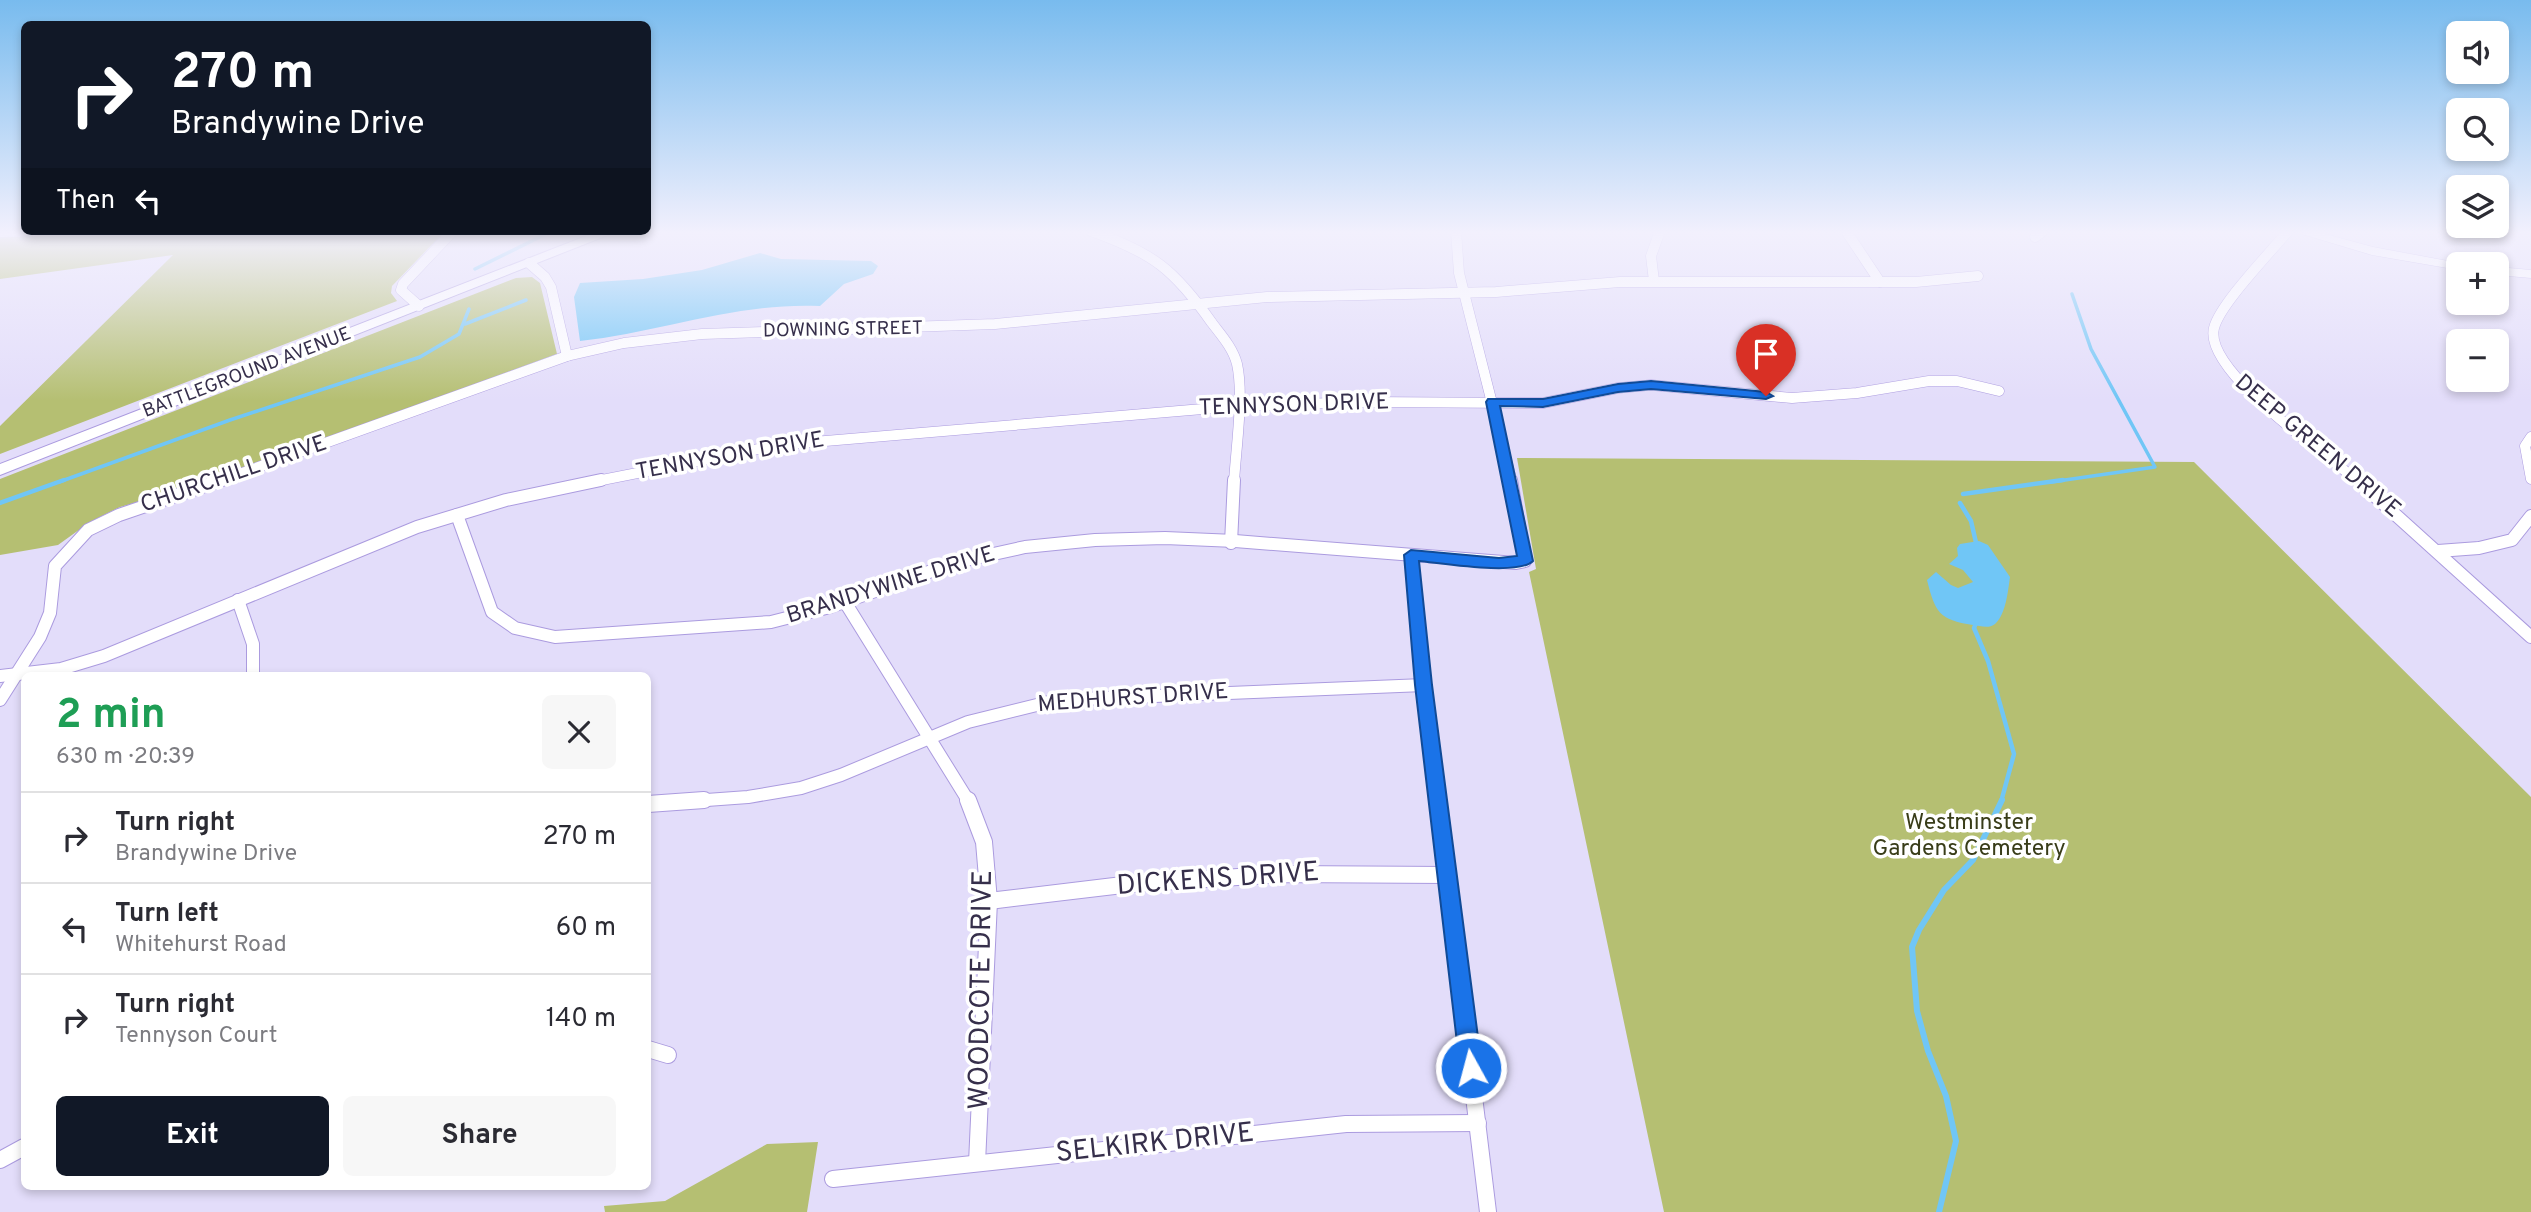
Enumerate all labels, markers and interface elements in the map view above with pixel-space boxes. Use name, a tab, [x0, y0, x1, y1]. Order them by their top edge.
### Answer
map controls	[2446, 21, 2509, 392]
button: sound	[2446, 21, 2509, 84]
text: 270 m	[171, 44, 314, 106]
icon: right	[56, 49, 147, 140]
button: search	[2446, 98, 2509, 161]
text: Brandywine Drive	[171, 105, 425, 145]
button: layers	[2446, 175, 2509, 238]
icon: left	[129, 182, 167, 220]
text: Then	[56, 185, 115, 218]
button: +	[2446, 252, 2509, 315]
street label: DOWNING STREET	[763, 317, 923, 343]
street label: BATTLEGROUND AVENUE	[139, 322, 355, 424]
pin	[1736, 324, 1796, 396]
button: −	[2446, 329, 2509, 392]
icon: arrive	[1747, 335, 1785, 373]
street label: DEEP GREEN DRIVE	[2228, 369, 2406, 525]
street label: TENNYSON DRIVE	[1198, 388, 1390, 424]
street label: TENNYSON DRIVE	[633, 426, 827, 488]
street label: CHURCHILL DRIVE	[137, 430, 331, 520]
street label: BRANDYWINE DRIVE	[783, 540, 999, 632]
street label: MEDHURST DRIVE	[1037, 678, 1229, 720]
text: 2 min	[56, 690, 166, 743]
button: close	[542, 695, 616, 769]
text: 630 m · 20:39	[56, 743, 195, 772]
text: Turn right	[115, 807, 235, 840]
park label: Westminster Gardens Cemetery	[1872, 809, 2066, 864]
icon: right	[56, 819, 94, 857]
text: 270 m	[543, 821, 616, 854]
text: Brandywine Drive	[115, 840, 297, 869]
street label: DICKENS DRIVE	[1116, 855, 1320, 905]
street label: WOODCOTE DRIVE	[962, 870, 1002, 1110]
text: Turn left	[115, 898, 219, 931]
icon: left	[56, 910, 94, 948]
text: 60 m	[556, 912, 616, 945]
text: Whitehurst Road	[115, 931, 287, 960]
text: Turn right	[115, 989, 235, 1022]
icon: right	[56, 1001, 94, 1039]
text: 140 m	[546, 1003, 616, 1036]
text: Tennyson Court	[115, 1022, 277, 1051]
position arrow	[1434, 1031, 1508, 1105]
button: Exit	[56, 1096, 329, 1176]
button: Share	[343, 1096, 616, 1176]
street label: SELKIRK DRIVE	[1054, 1116, 1256, 1172]

